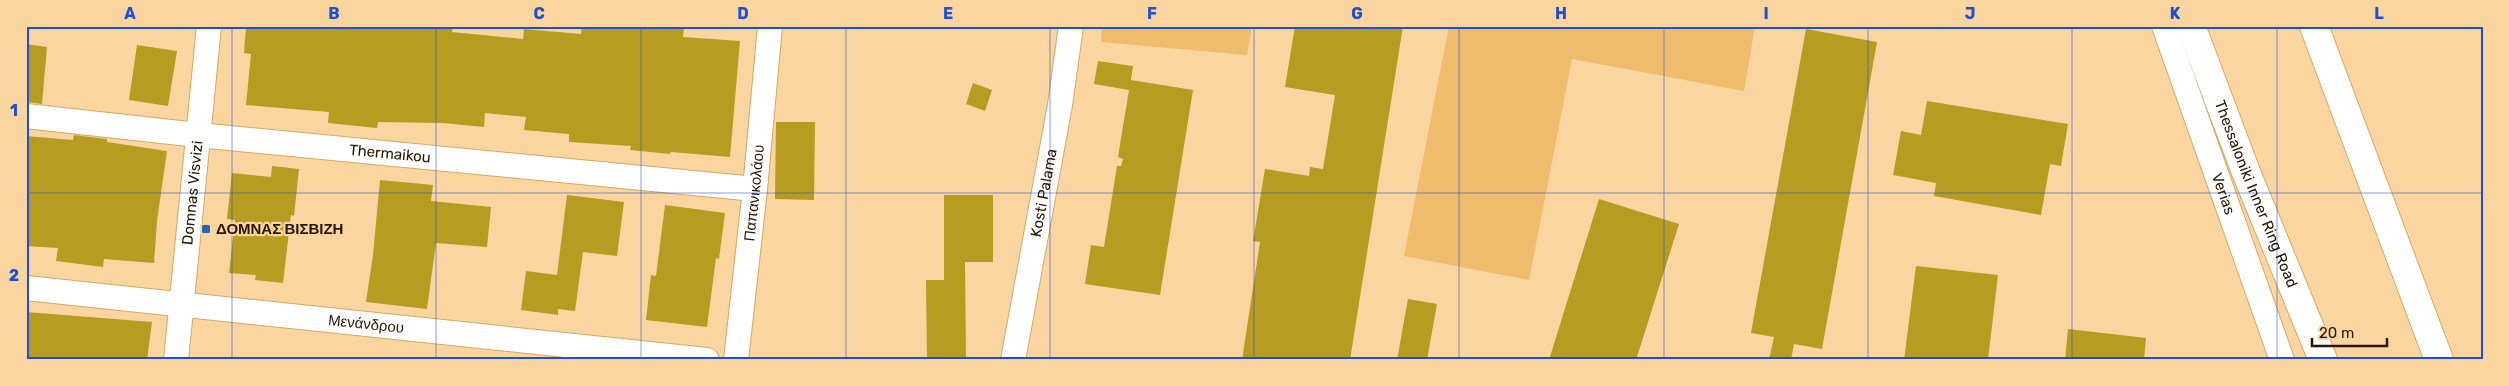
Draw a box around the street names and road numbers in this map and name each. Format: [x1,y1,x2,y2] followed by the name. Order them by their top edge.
[2211,98,2301,290] street label: Thessaloniki Inner Ring Road
[178,140,207,246] street label: Domnas Visvizi
[348,141,432,167] street label: Thermaikou
[740,144,768,242] street label: Παπανικολάου
[1027,147,1061,238] street label: Kosti Palama
[2208,171,2239,217] street label: Verias
[327,311,405,337] street label: Μενάνδρου

